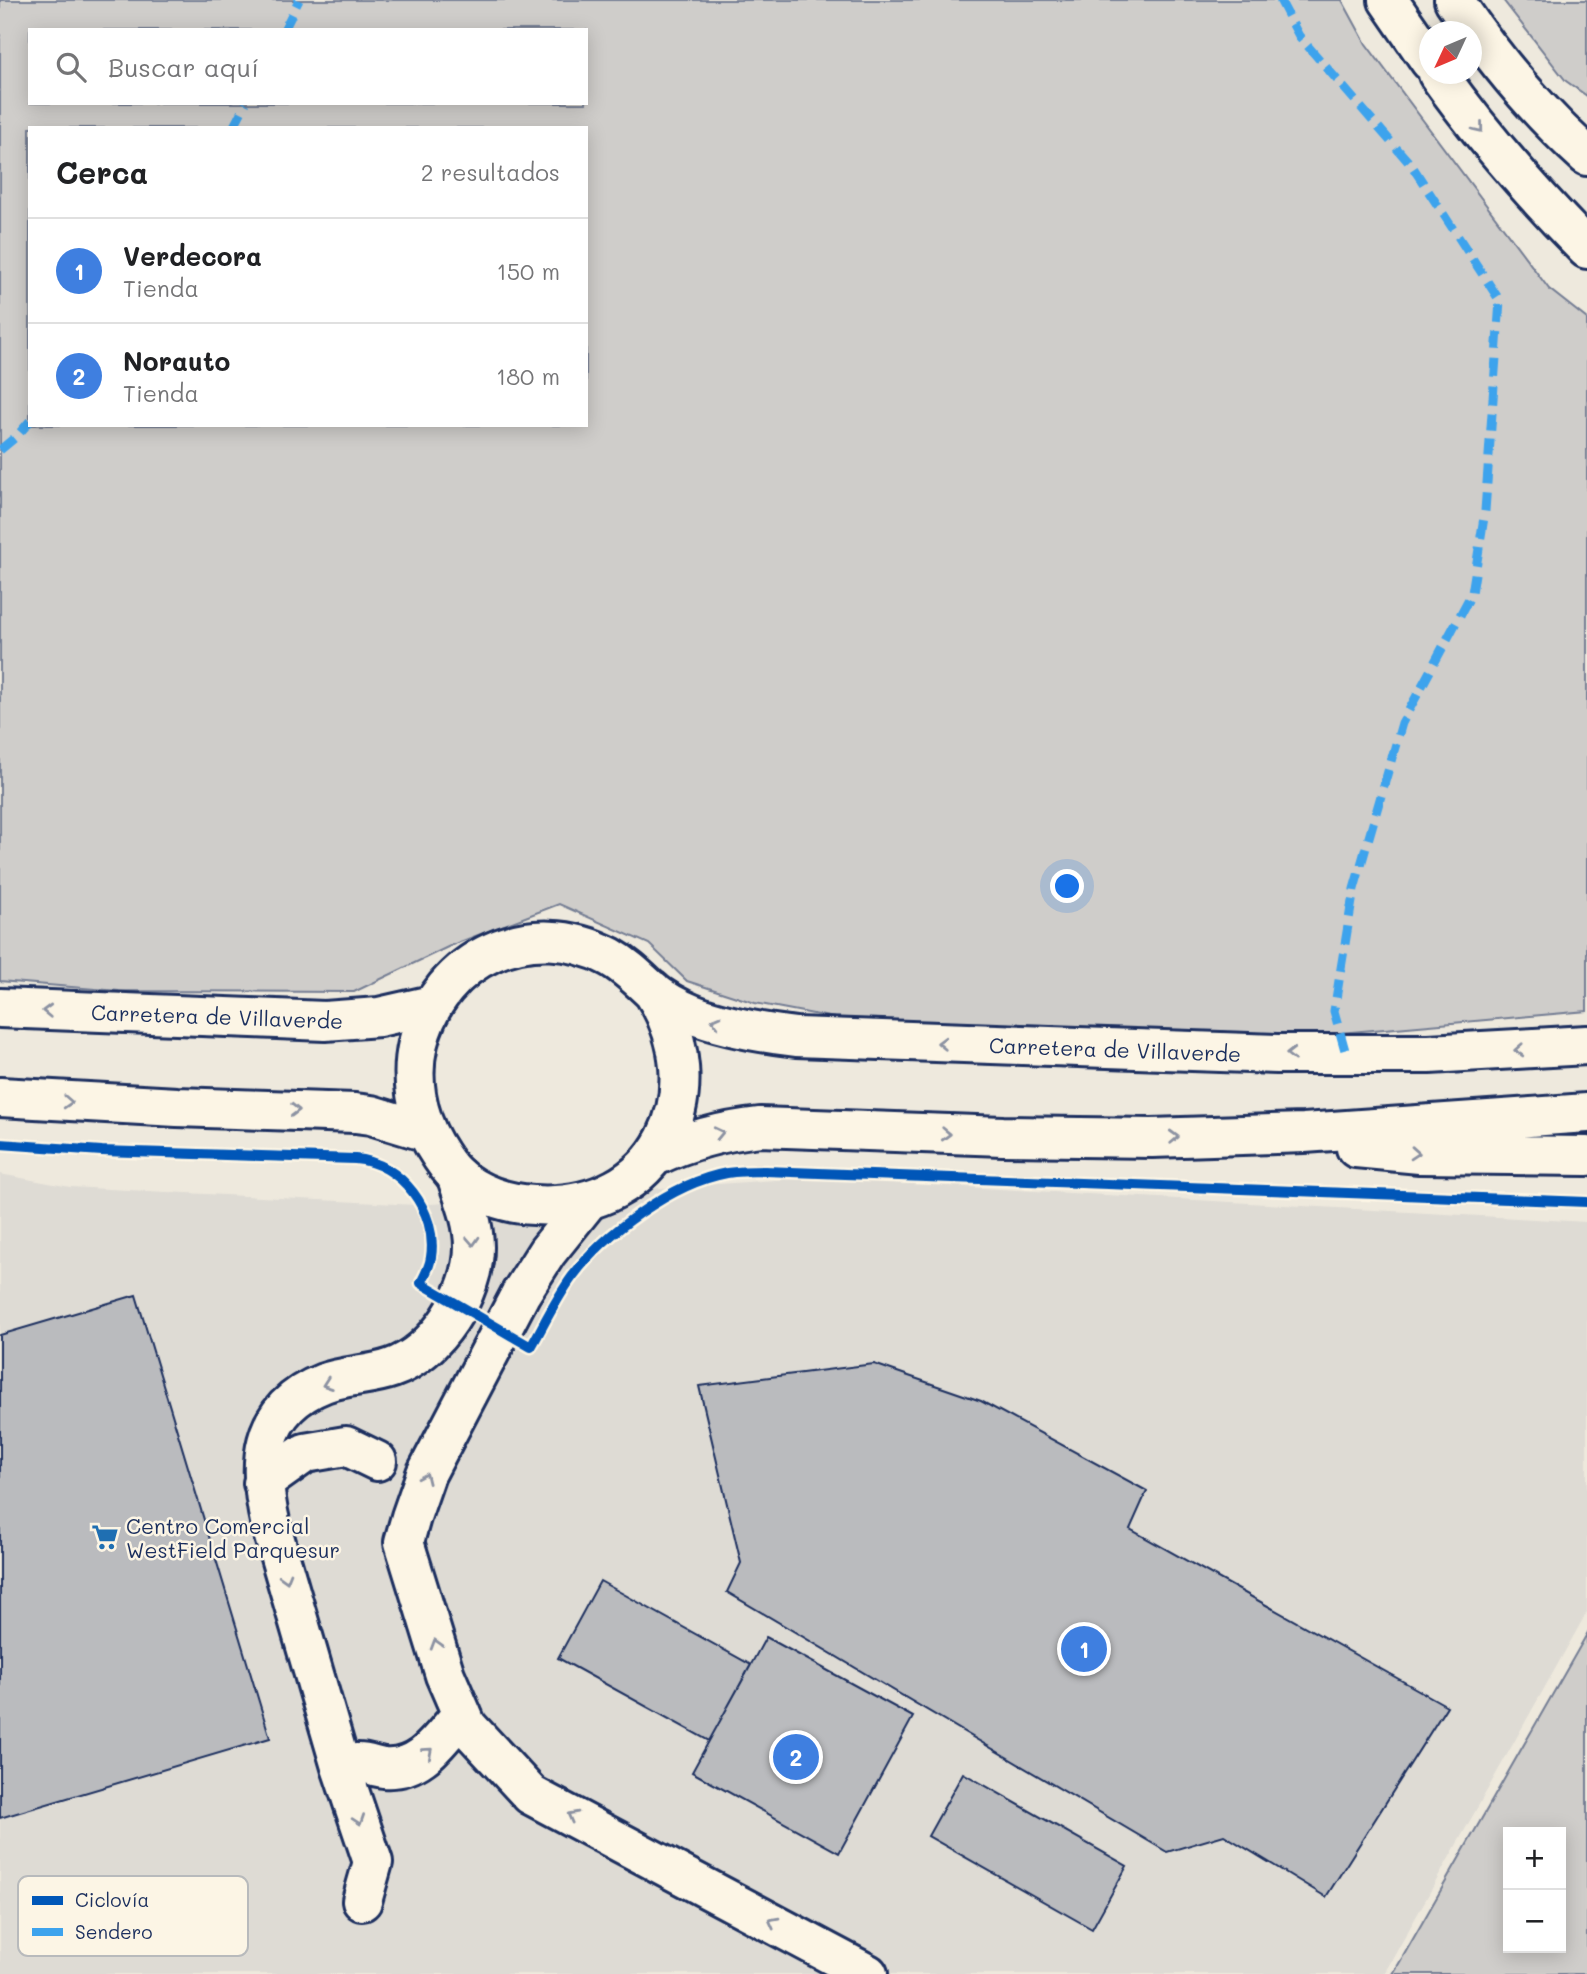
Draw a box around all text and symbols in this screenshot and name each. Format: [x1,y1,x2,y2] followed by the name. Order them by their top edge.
[1419,21,1482,84] north arrow
[28,28,588,105] search box
[52,48,90,86] icon: search
[108,50,259,84] text: Buscar aquí
[1471,120,1484,132] one-way arrow
[56,152,148,192] text: Cerca
[421,157,560,187] text: 2 resultados
[123,239,262,273] text: Verdecora
[74,256,84,286] text: 1
[496,256,560,286] text: 150 m
[123,273,199,303] text: Tienda
[123,344,230,378] text: Norauto
[73,361,85,391] text: 2
[496,361,560,391] text: 180 m
[123,378,199,408] text: Tienda
[1050,869,1084,903] your location
[90,998,344,1034] street label: Carretera de Villaverde
[41,1003,52,1018] one-way arrow
[710,1015,722,1029] one-way arrow
[988,1031,1242,1067] street label: Carretera de Villaverde
[936,1036,947,1051] one-way arrow
[1513,1042,1524,1057] one-way arrow
[1286,1046,1296,1062] one-way arrow
[63,1094,74,1109] one-way arrow
[291,1102,301,1118] one-way arrow
[713,1127,725,1142] one-way arrow
[941,1127,952,1142] one-way arrow
[1169,1130,1180,1145] one-way arrow
[1410,1145,1421,1160] one-way arrow
[466,1236,481,1247] one-way arrow
[322,1376,334,1390] one-way arrow
[417,1472,431,1485] one-way arrow
[126,1512,340,1563] place label: Centro Comercial WestField Parquesur
[90,1522,120,1552] supermarket icon: Centro Comercial WestField Parquesur
[278,1572,293,1584] one-way arrow
[1061,1623,1107,1675] pin: 1
[429,1638,444,1650] one-way arrow
[773,1731,819,1783] pin: 2
[420,1748,433,1760] one-way arrow
[566,1811,579,1824] one-way arrow
[351,1813,365,1825] one-way arrow
[1503,1827,1566,1953] map controls
[1503,1827,1566,1890] button: +
[18,1876,248,1956] legend
[75,1887,149,1912] text: Ciclovía
[1503,1890,1566,1953] button: −
[767,1917,780,1931] one-way arrow
[75,1919,153,1944] text: Sendero

